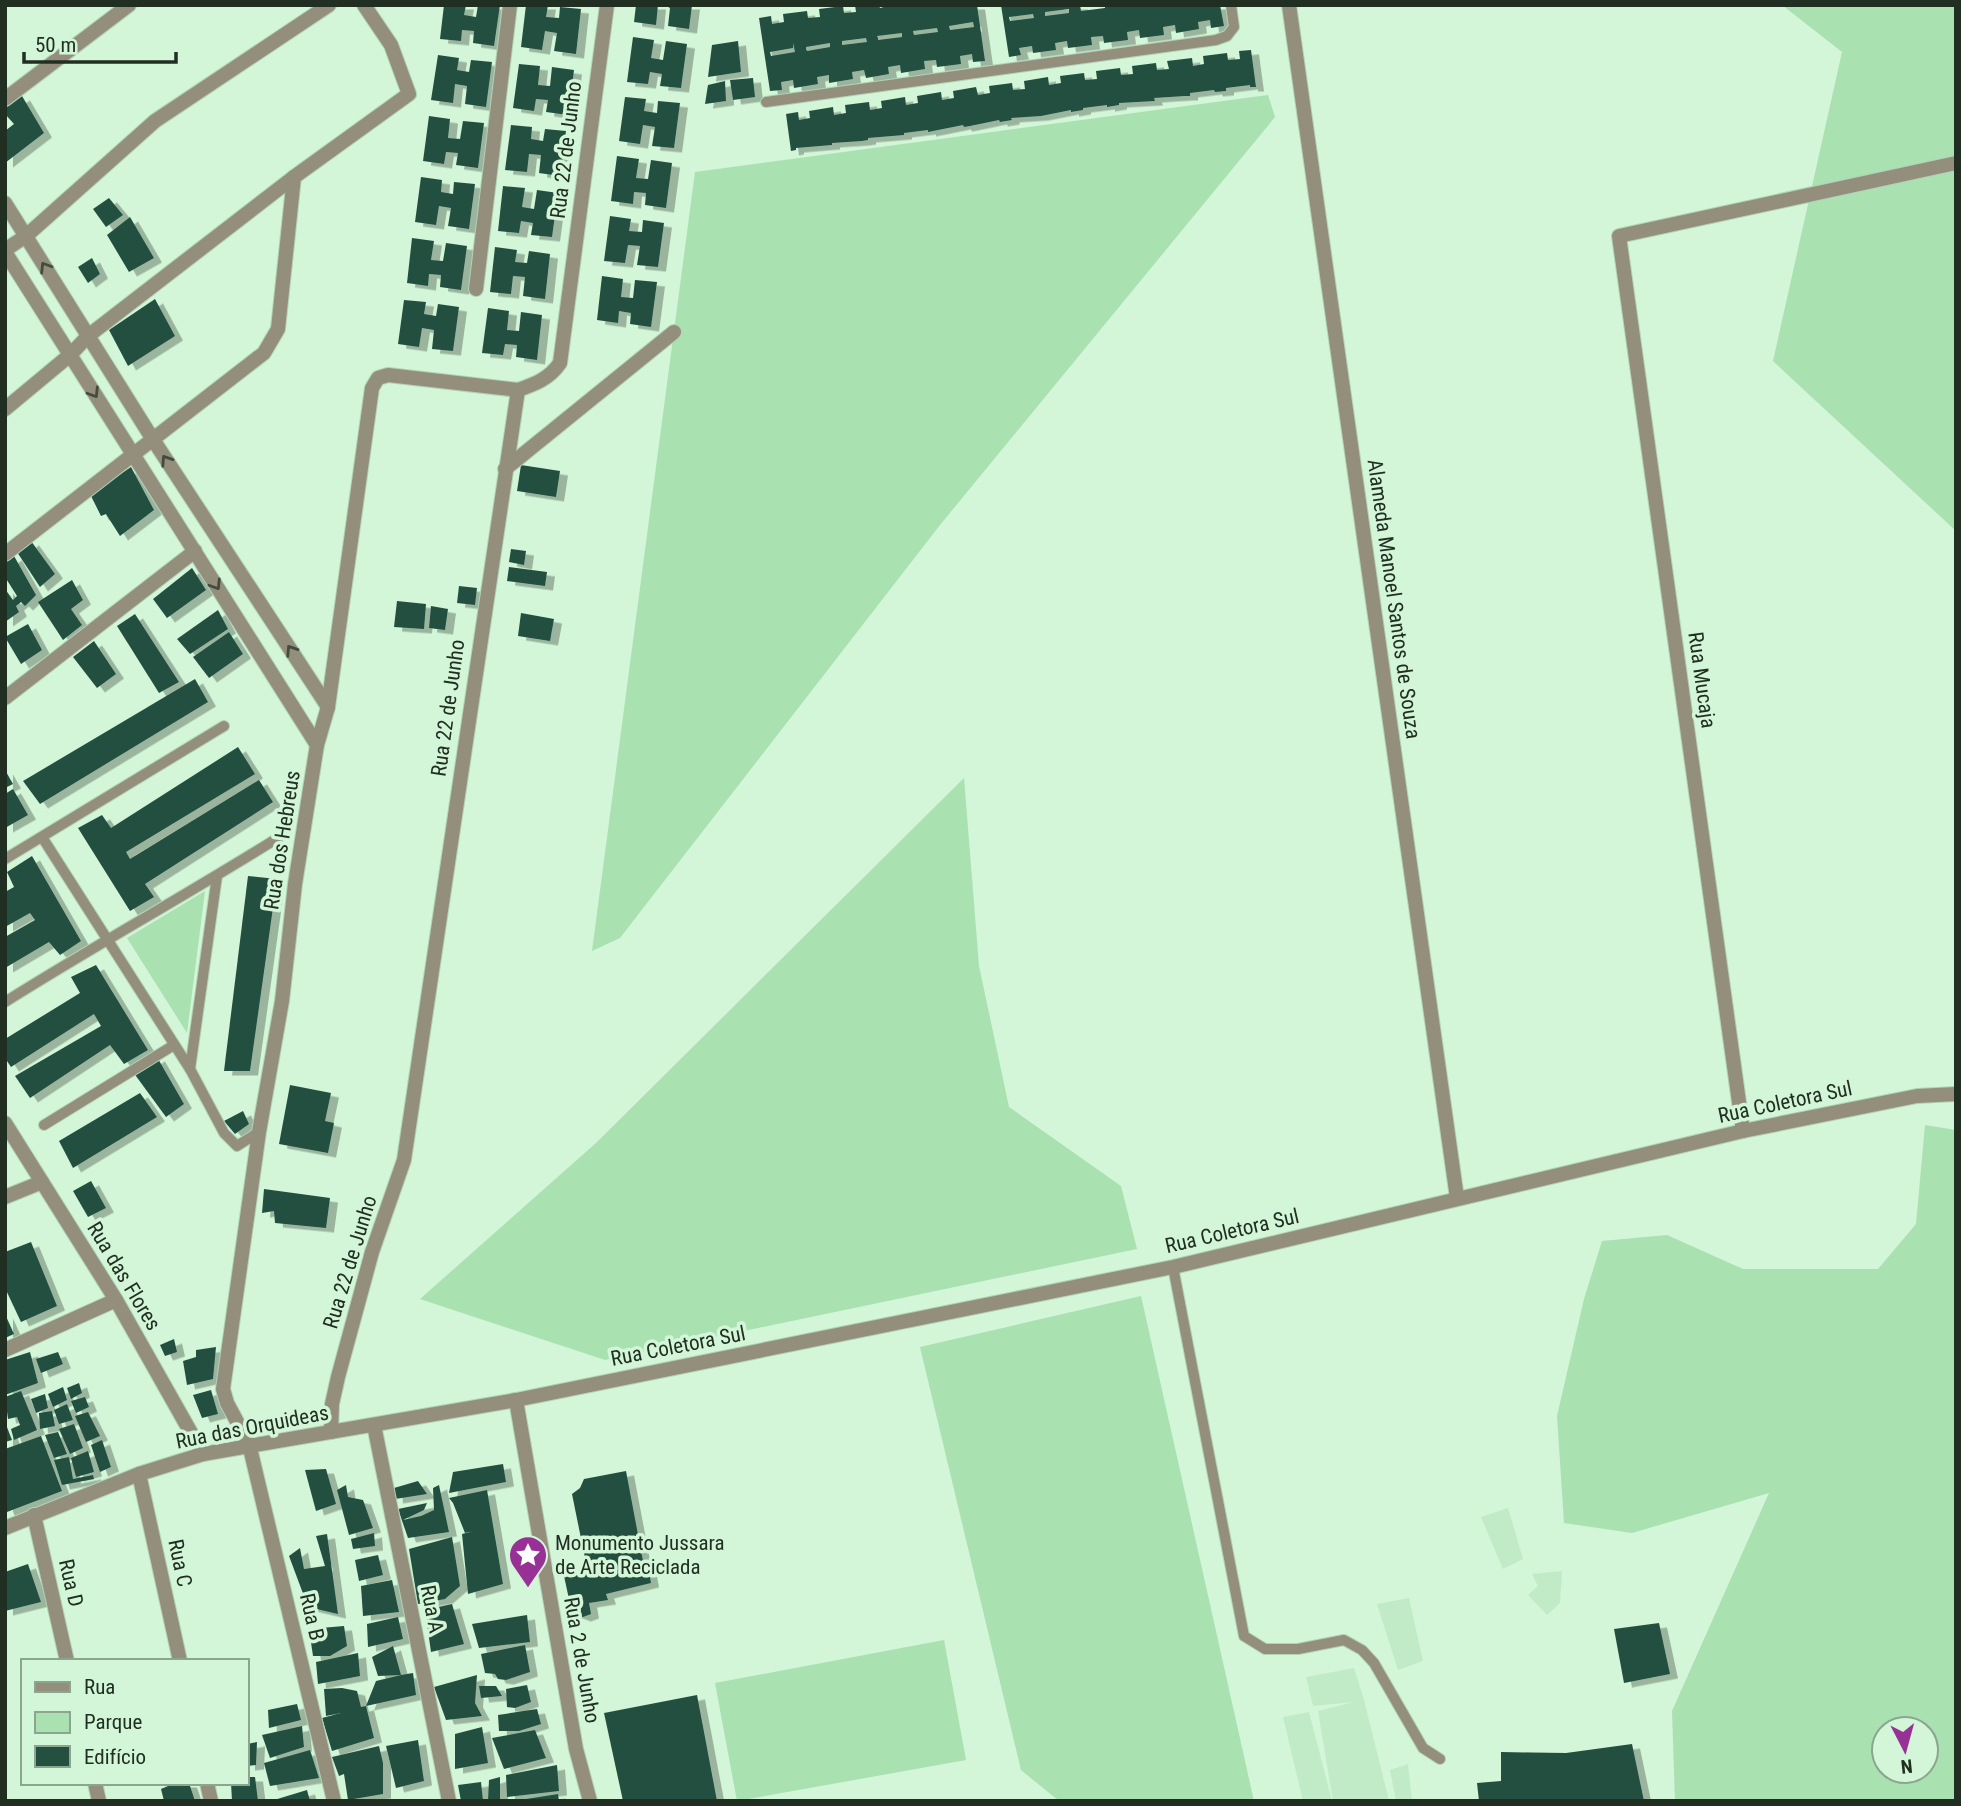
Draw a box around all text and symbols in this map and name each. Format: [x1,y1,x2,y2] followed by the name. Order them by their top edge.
[24,21,177,65] scale bar
[35,33,76,57] text: 50 m
[546,80,586,220] street label: Rua 22 de Junho
[41,261,54,274] one-way arrow
[85,385,98,398] one-way arrow
[161,454,174,467] one-way arrow
[1362,458,1426,740] street label: Alameda Manoel Santos de Souza
[208,577,221,590] one-way arrow
[1683,630,1721,730] street label: Rua Mucaja
[427,638,469,778] street label: Rua 22 de Junho
[286,645,299,658] one-way arrow
[259,769,305,911] street label: Rua dos Hebreus
[1716,1076,1854,1128] street label: Rua Coletora Sul
[318,1193,382,1331] street label: Rua 22 de Junho
[1163,1204,1301,1258] street label: Rua Coletora Sul
[82,1217,166,1335] street label: Rua das Flores
[609,1321,747,1371] street label: Rua Coletora Sul
[174,1400,330,1454] street label: Rua das Orquideas
[555,1531,725,1579] place label: Monumento Jussara de Arte Reciclada
[507,1534,549,1589] place icon: Monumento Jussara de Arte Reciclada
[163,1537,197,1589] street label: Rua C
[54,1557,88,1609] street label: Rua D
[416,1583,448,1635] street label: Rua A
[295,1591,329,1643] street label: Rua B
[559,1595,605,1725] street label: Rua 2 de Junho
[21,1659,248,1785] legend
[84,1675,115,1699] text: Rua
[84,1710,142,1734] text: Parque
[1870,1715,1940,1785] north arrow
[84,1745,146,1769] text: Edifício
[1900,1754,1914,1778] text: N

